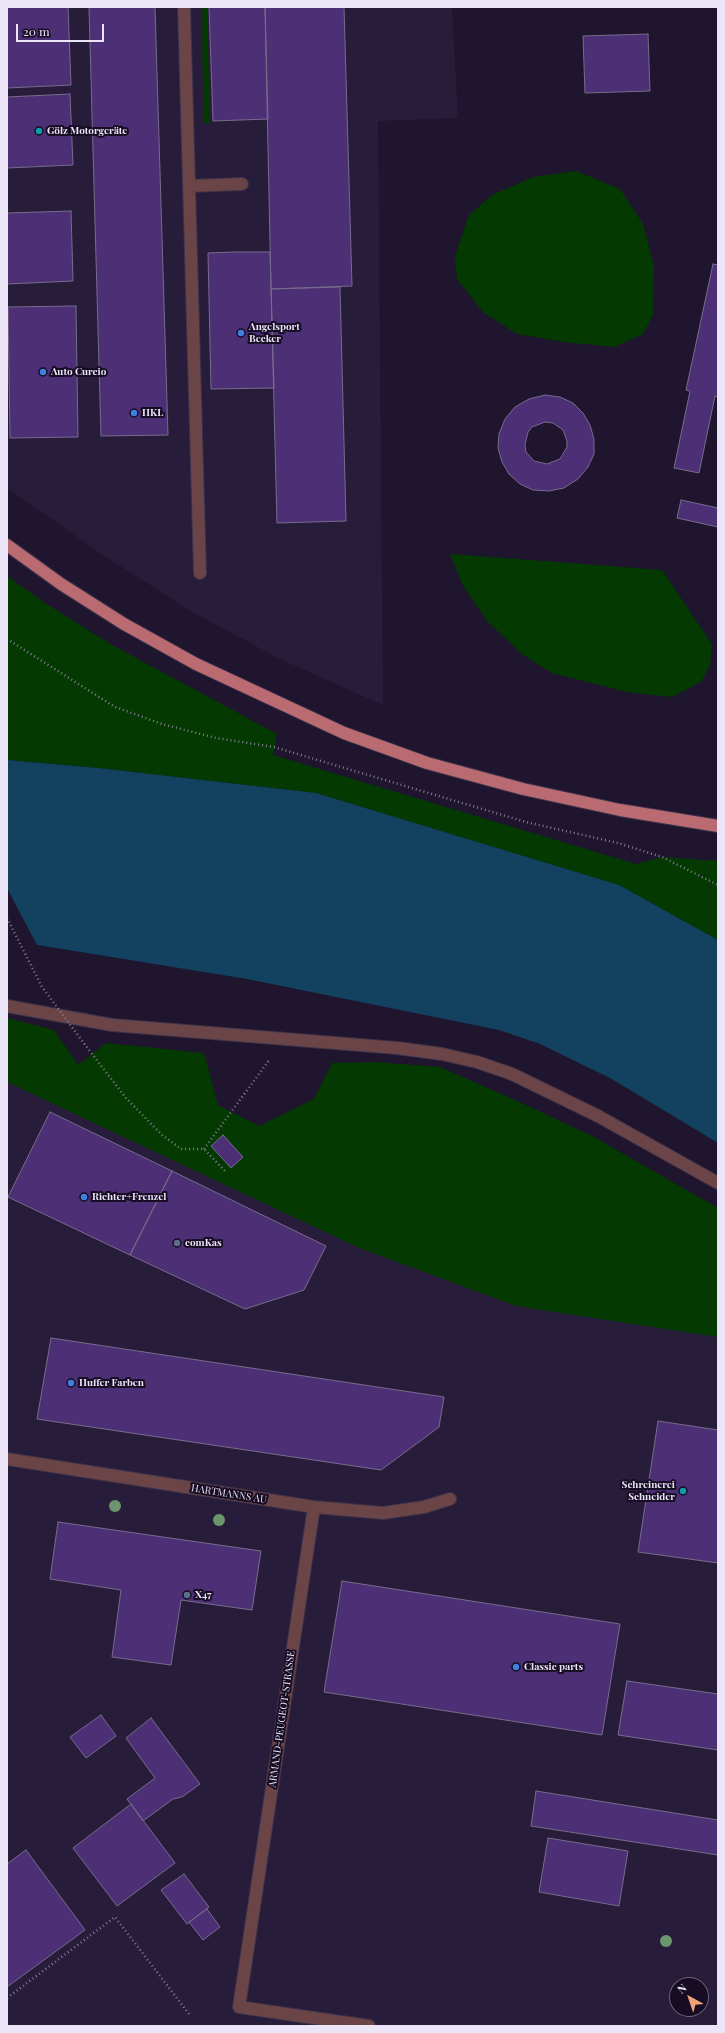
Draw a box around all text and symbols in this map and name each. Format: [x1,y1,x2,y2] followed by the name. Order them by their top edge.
[18,16,106,42] scale bar
[23,23,50,39] text: 20 m
[47,125,127,137] place label: Gölz Motorgeräte
[34,126,44,136] marker: Gölz Motorgeräte
[249,321,300,344] place label: Angelsport Becker
[236,328,246,338] marker: Angelsport Becker
[51,366,106,378] place label: Auto Curcio
[38,367,48,377] marker: Auto Curcio
[142,407,163,419] place label: HKL
[129,408,139,418] marker: HKL
[92,1191,166,1203] place label: Richter+Frenzel
[79,1192,89,1202] marker: Richter+Frenzel
[185,1237,222,1249] place label: comKas
[172,1238,182,1248] marker: comKas
[79,1377,144,1389] place label: Huffer Farben
[66,1378,76,1388] marker: Huffer Farben
[622,1479,675,1502] place label: Schreinerei Schneider
[190,1482,268,1506] street label: HARTMANNS AU
[678,1486,688,1496] marker: Schreinerei Schneider
[195,1589,212,1601] place label: X47
[182,1590,192,1600] marker: X47
[266,1650,298,1788] street label: ARMAND-PEUGEOT-STRASSE
[524,1661,583,1673] place label: Classic parts
[511,1662,521,1672] marker: Classic parts
[669,1977,709,2017] north arrow
[674,1980,689,1996] text: N

